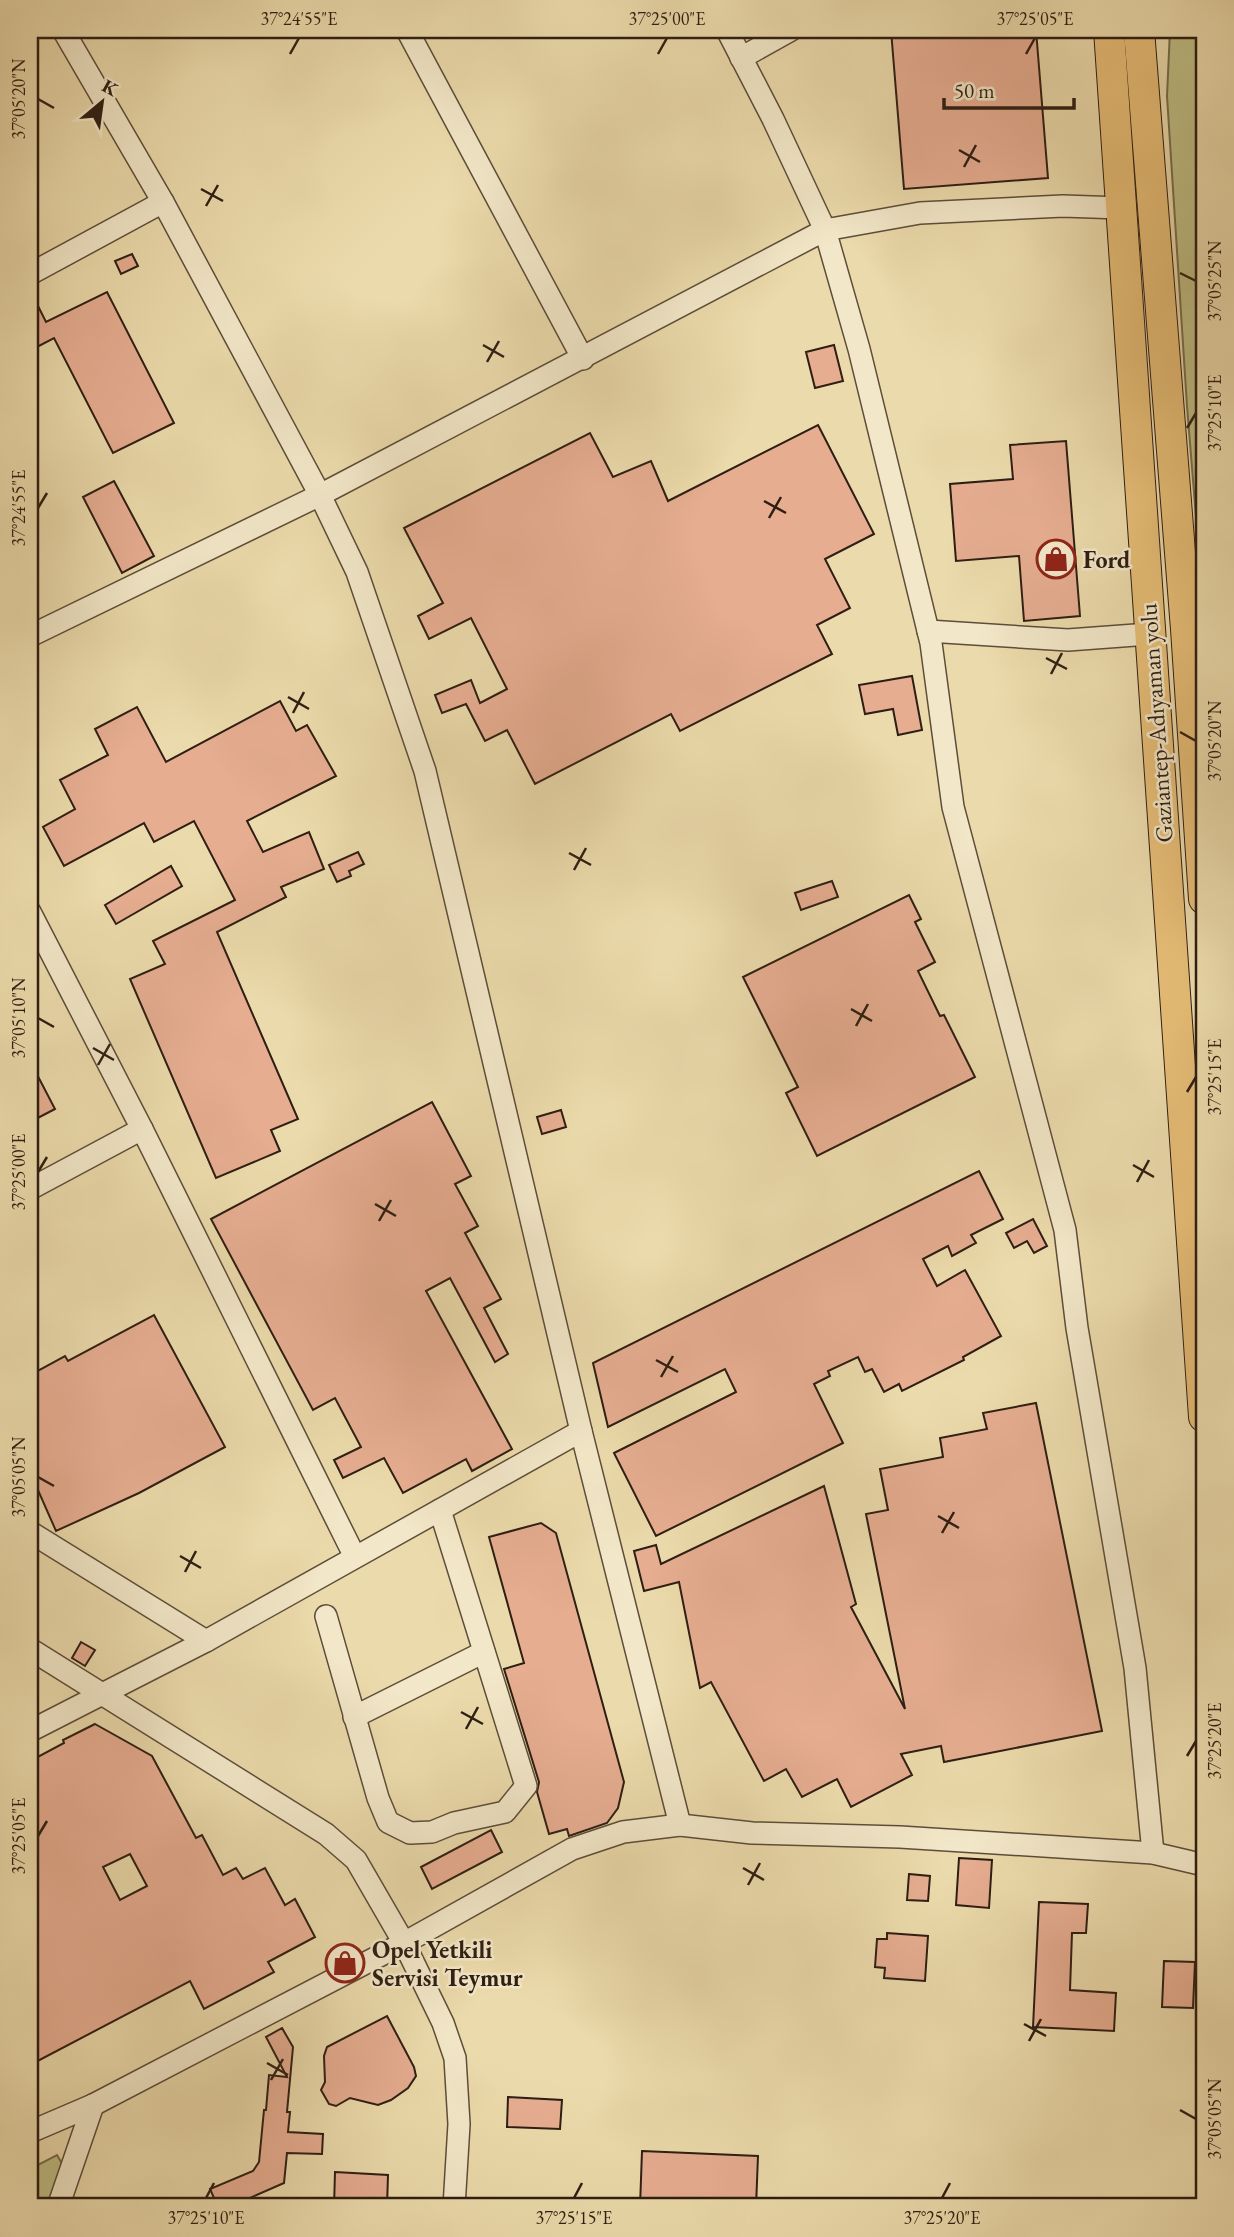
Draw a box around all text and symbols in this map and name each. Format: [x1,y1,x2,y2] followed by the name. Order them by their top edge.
[261,7,337,30] text: 37°24'55"E
[629,7,705,30] text: 37°25'00"E
[997,7,1073,30] text: 37°25'05"E
[7,58,30,139] text: 37°05'20"N
[66,66,136,136] north arrow
[944,66,1073,110] scale bar
[98,73,123,102] text: K
[954,77,995,104] text: 50 m
[1203,240,1226,321] text: 37°05'25"N
[1203,375,1226,451] text: 37°25'10"E
[7,470,30,546] text: 37°24'55"E
[1035,538,1077,580] shop icon: Ford
[1083,544,1131,575] place label: Ford
[1132,602,1180,844] street label: Gaziantep-Adıyaman yolu
[1203,700,1226,781] text: 37°05'20"N
[7,977,30,1058] text: 37°05'10"N
[1203,1039,1226,1115] text: 37°25'15"E
[7,1134,30,1210] text: 37°25'00"E
[7,1436,30,1517] text: 37°05'05"N
[1203,1703,1226,1779] text: 37°25'20"E
[7,1798,30,1874] text: 37°25'05"E
[372,1934,523,1994] place label: Opel Yetkili Servisi Teymur
[324,1942,366,1984] shop icon: Opel Yetkili Servisi Teymur
[1203,2078,1226,2159] text: 37°05'05"N
[168,2206,244,2229] text: 37°25'10"E
[536,2206,612,2229] text: 37°25'15"E
[904,2206,980,2229] text: 37°25'20"E

